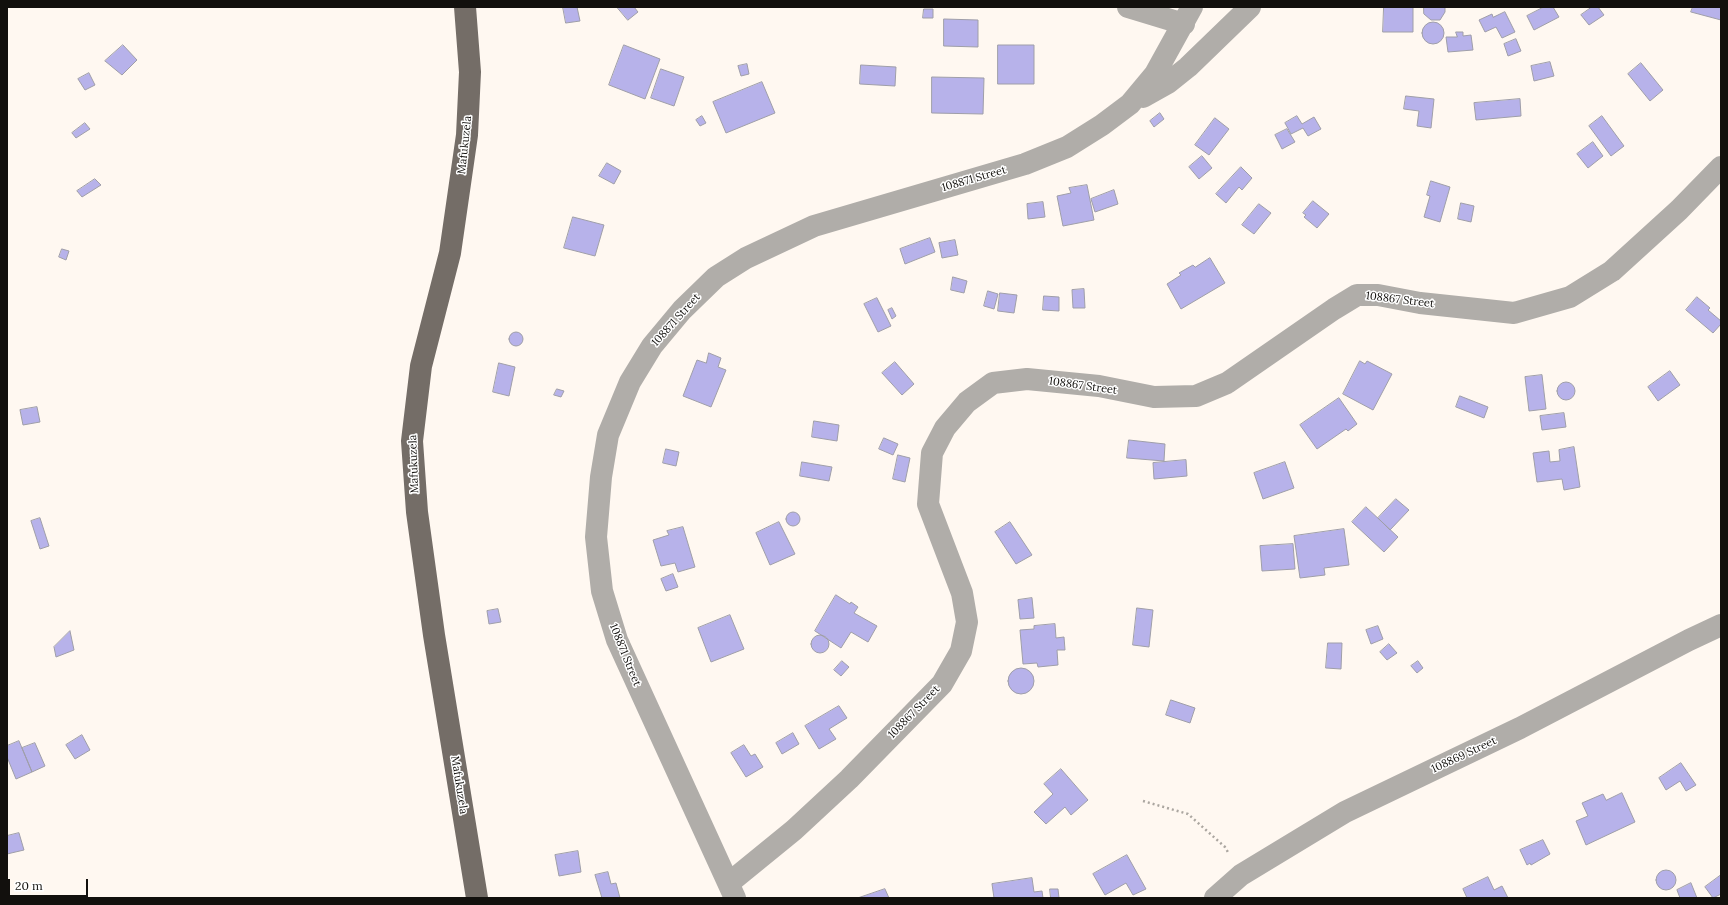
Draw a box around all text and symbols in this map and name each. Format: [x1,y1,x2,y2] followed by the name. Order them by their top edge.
[455,115,475,175] street label: Mafukuzela
[940,164,1008,194] street label: 108871 Street
[1365,289,1435,311] street label: 108867 Street
[649,291,703,349] street label: 108871 Street
[1048,375,1118,397] street label: 108867 Street
[406,434,422,494] street label: Mafukuzela
[606,622,644,688] street label: 108871 Street
[885,683,943,741] street label: 108867 Street
[1429,734,1499,776] street label: 108869 Street
[448,755,470,815] street label: Mafukuzela
[10,871,90,897] scale bar
[15,878,43,893] text: 20 m

